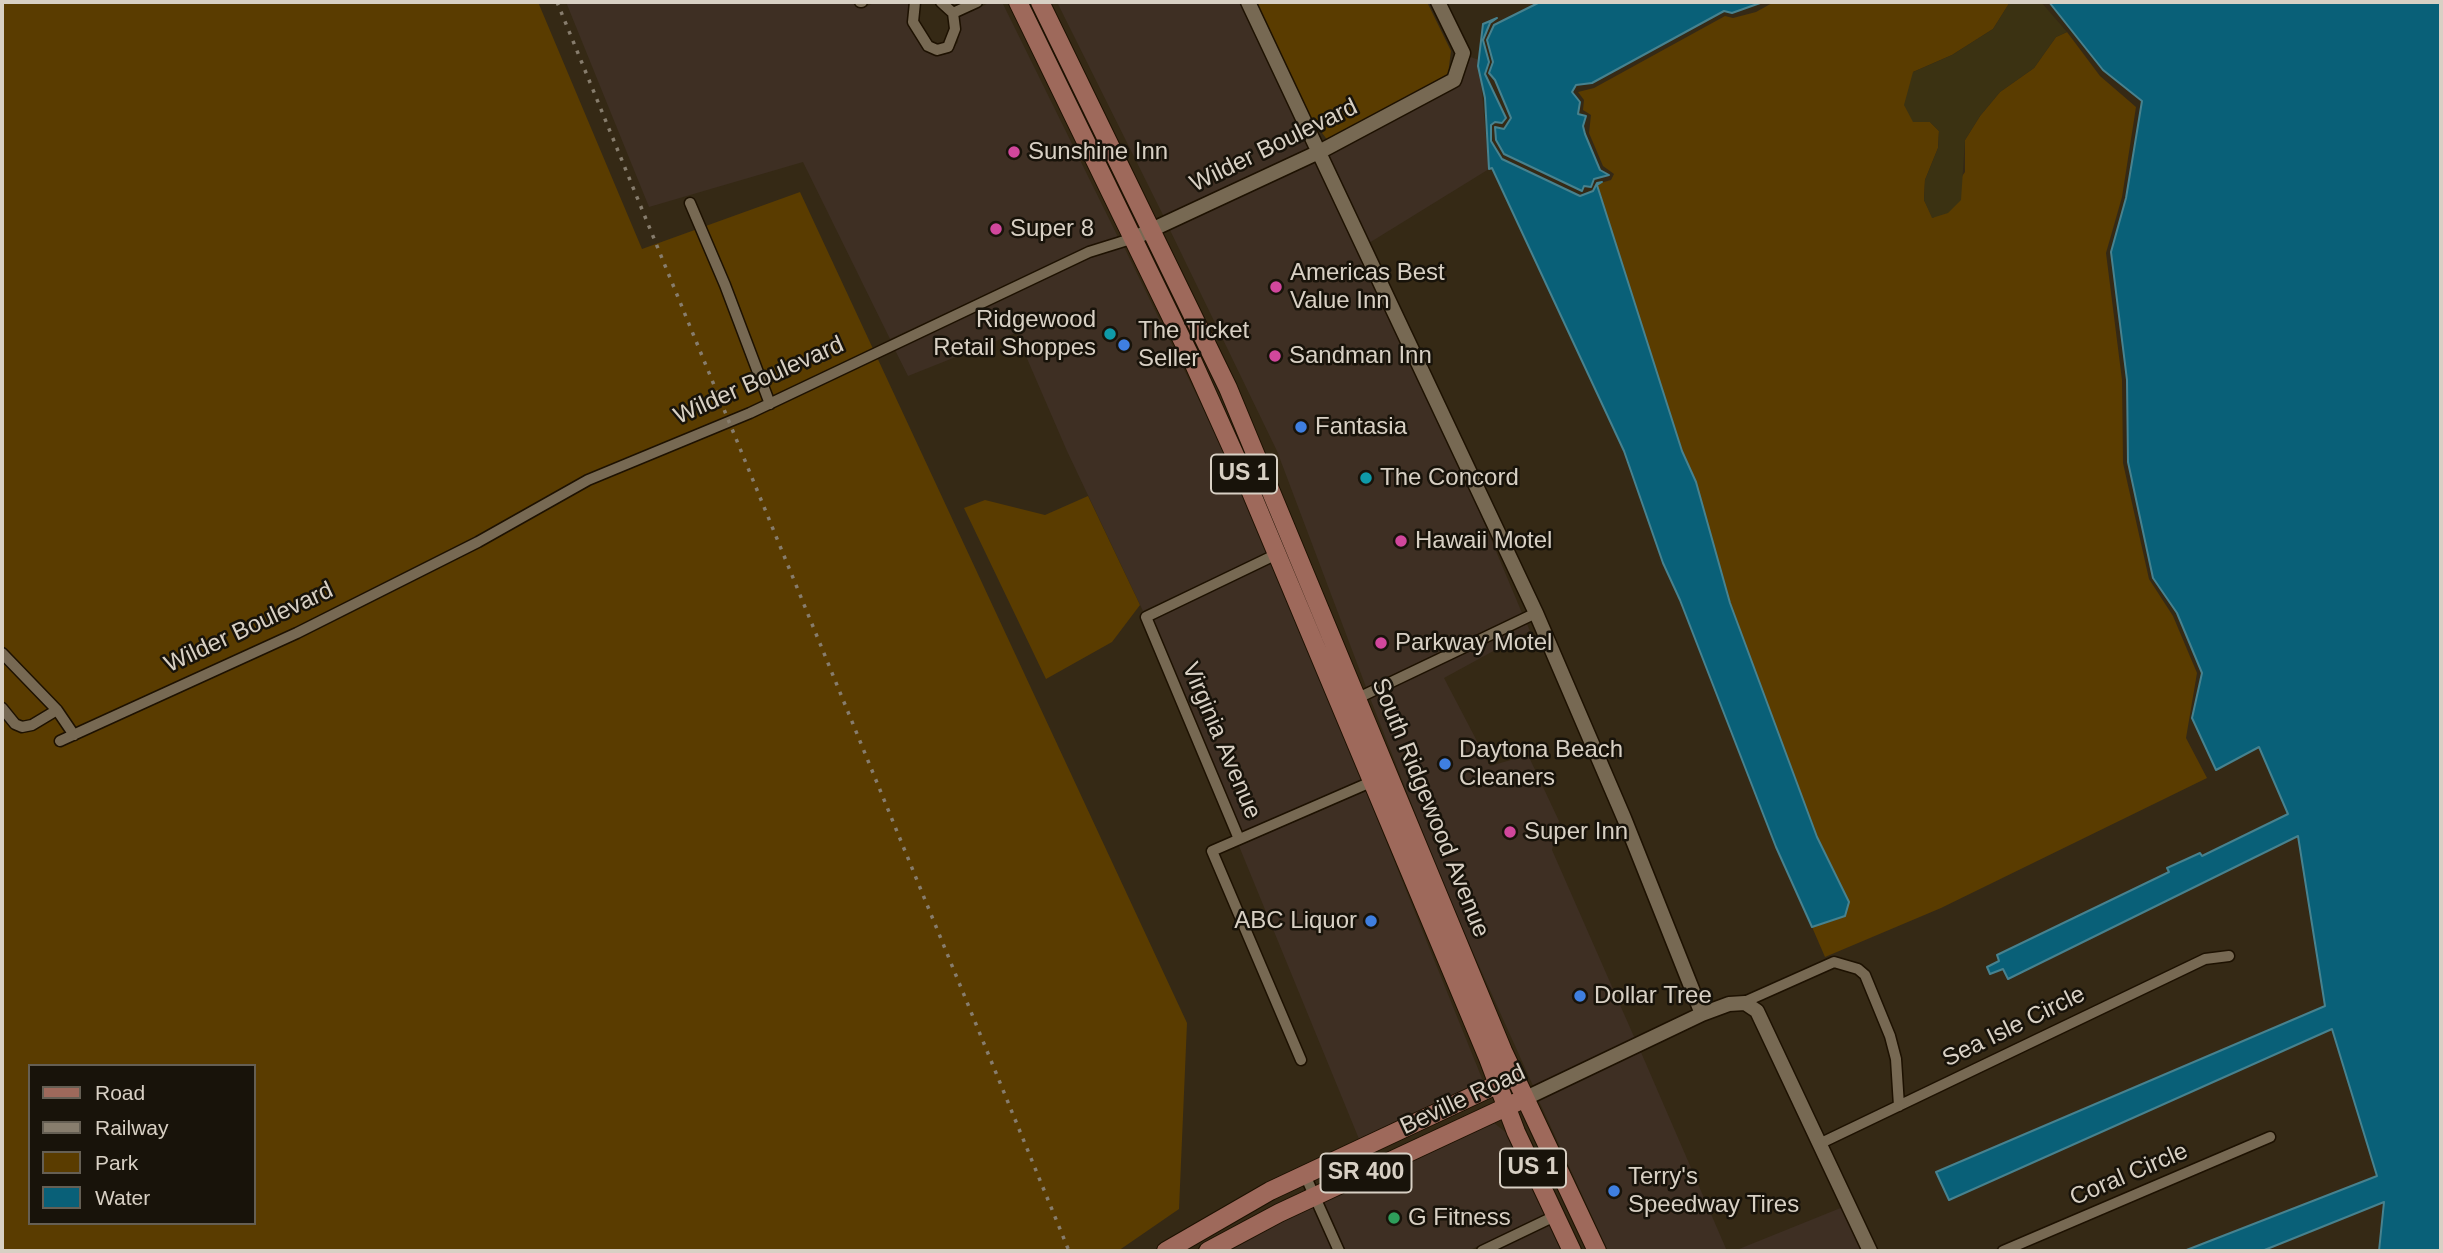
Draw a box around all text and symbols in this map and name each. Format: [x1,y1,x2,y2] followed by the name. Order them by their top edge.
[1186,93,1362,199] street label: Wilder Boulevard
[1028,138,1168,166] place label: Sunshine Inn
[1006,144,1022,160] marker: Sunshine Inn
[1010,215,1094,243] place label: Super 8
[988,221,1004,237] marker: Super 8
[1290,259,1445,315] place label: Americas Best Value Inn
[1268,279,1284,295] marker: Americas Best Value Inn
[933,306,1096,362] place label: Ridgewood Retail Shoppes
[1138,317,1249,373] place label: The Ticket Seller
[1102,326,1118,342] marker: Ridgewood Retail Shoppes
[670,331,848,431] street label: Wilder Boulevard
[1116,337,1132,353] marker: The Ticket Seller
[1289,342,1432,370] place label: Sandman Inn
[1267,348,1283,364] marker: Sandman Inn
[1315,413,1407,441] place label: Fantasia
[1293,419,1309,435] marker: Fantasia
[1211,454,1277,494] road number: US 1
[1380,464,1519,492] place label: The Concord
[1358,470,1374,486] marker: The Concord
[1415,527,1552,555] place label: Hawaii Motel
[1393,533,1409,549] marker: Hawaii Motel
[160,576,338,680] street label: Wilder Boulevard
[1395,629,1552,657] place label: Parkway Motel
[1373,635,1389,651] marker: Parkway Motel
[1175,658,1267,824] street label: Virginia Avenue
[1365,674,1495,942] street label: South Ridgewood Avenue
[1459,736,1623,792] place label: Daytona Beach Cleaners
[1437,756,1453,772] marker: Daytona Beach Cleaners
[1524,818,1628,846] place label: Super Inn
[1502,824,1518,840] marker: Super Inn
[1234,907,1357,935] place label: ABC Liquor
[1363,913,1379,929] marker: ABC Liquor
[1938,980,2090,1074] street label: Sea Isle Circle
[1594,982,1712,1010] place label: Dollar Tree
[1572,988,1588,1004] marker: Dollar Tree
[1396,1058,1530,1142] street label: Beville Road
[28,1064,256,1225] legend
[95,1081,145,1104] text: Road
[95,1116,169,1139] text: Railway
[2066,1137,2192,1213] street label: Coral Circle
[1500,1148,1566,1188] road number: US 1
[95,1151,138,1174] text: Park
[1320,1154,1412,1192] road number: SR 400
[1628,1163,1799,1219] place label: Terry's Speedway Tires
[1606,1183,1622,1199] marker: Terry's Speedway Tires
[95,1186,150,1209] text: Water
[1408,1204,1511,1232] place label: G Fitness
[1386,1210,1402,1226] marker: G Fitness

